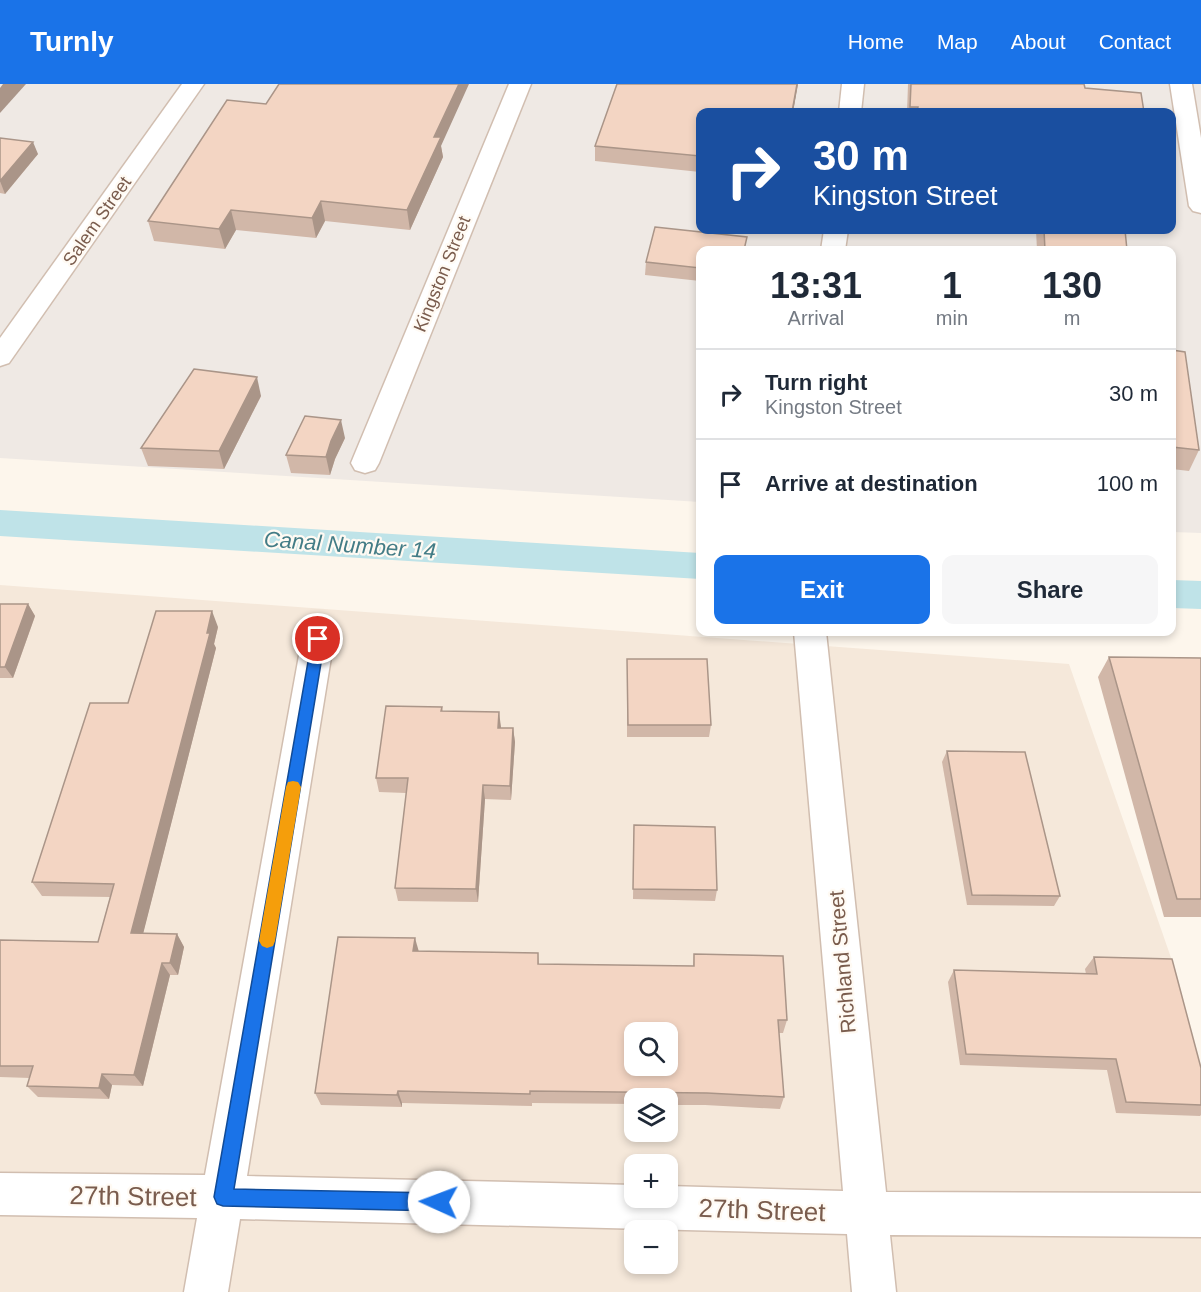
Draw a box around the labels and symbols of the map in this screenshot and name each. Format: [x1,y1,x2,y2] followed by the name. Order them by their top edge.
[59,173,135,269] street label: Salem Street
[410,213,474,335] street label: Kingston Street
[263,527,437,563] water label: Canal Number 14
[292,613,343,664] pin
[824,889,860,1035] street label: Richland Street
[407,1170,471,1234] position arrow
[69,1180,198,1212] street label: 27th Street
[698,1193,827,1227] street label: 27th Street

